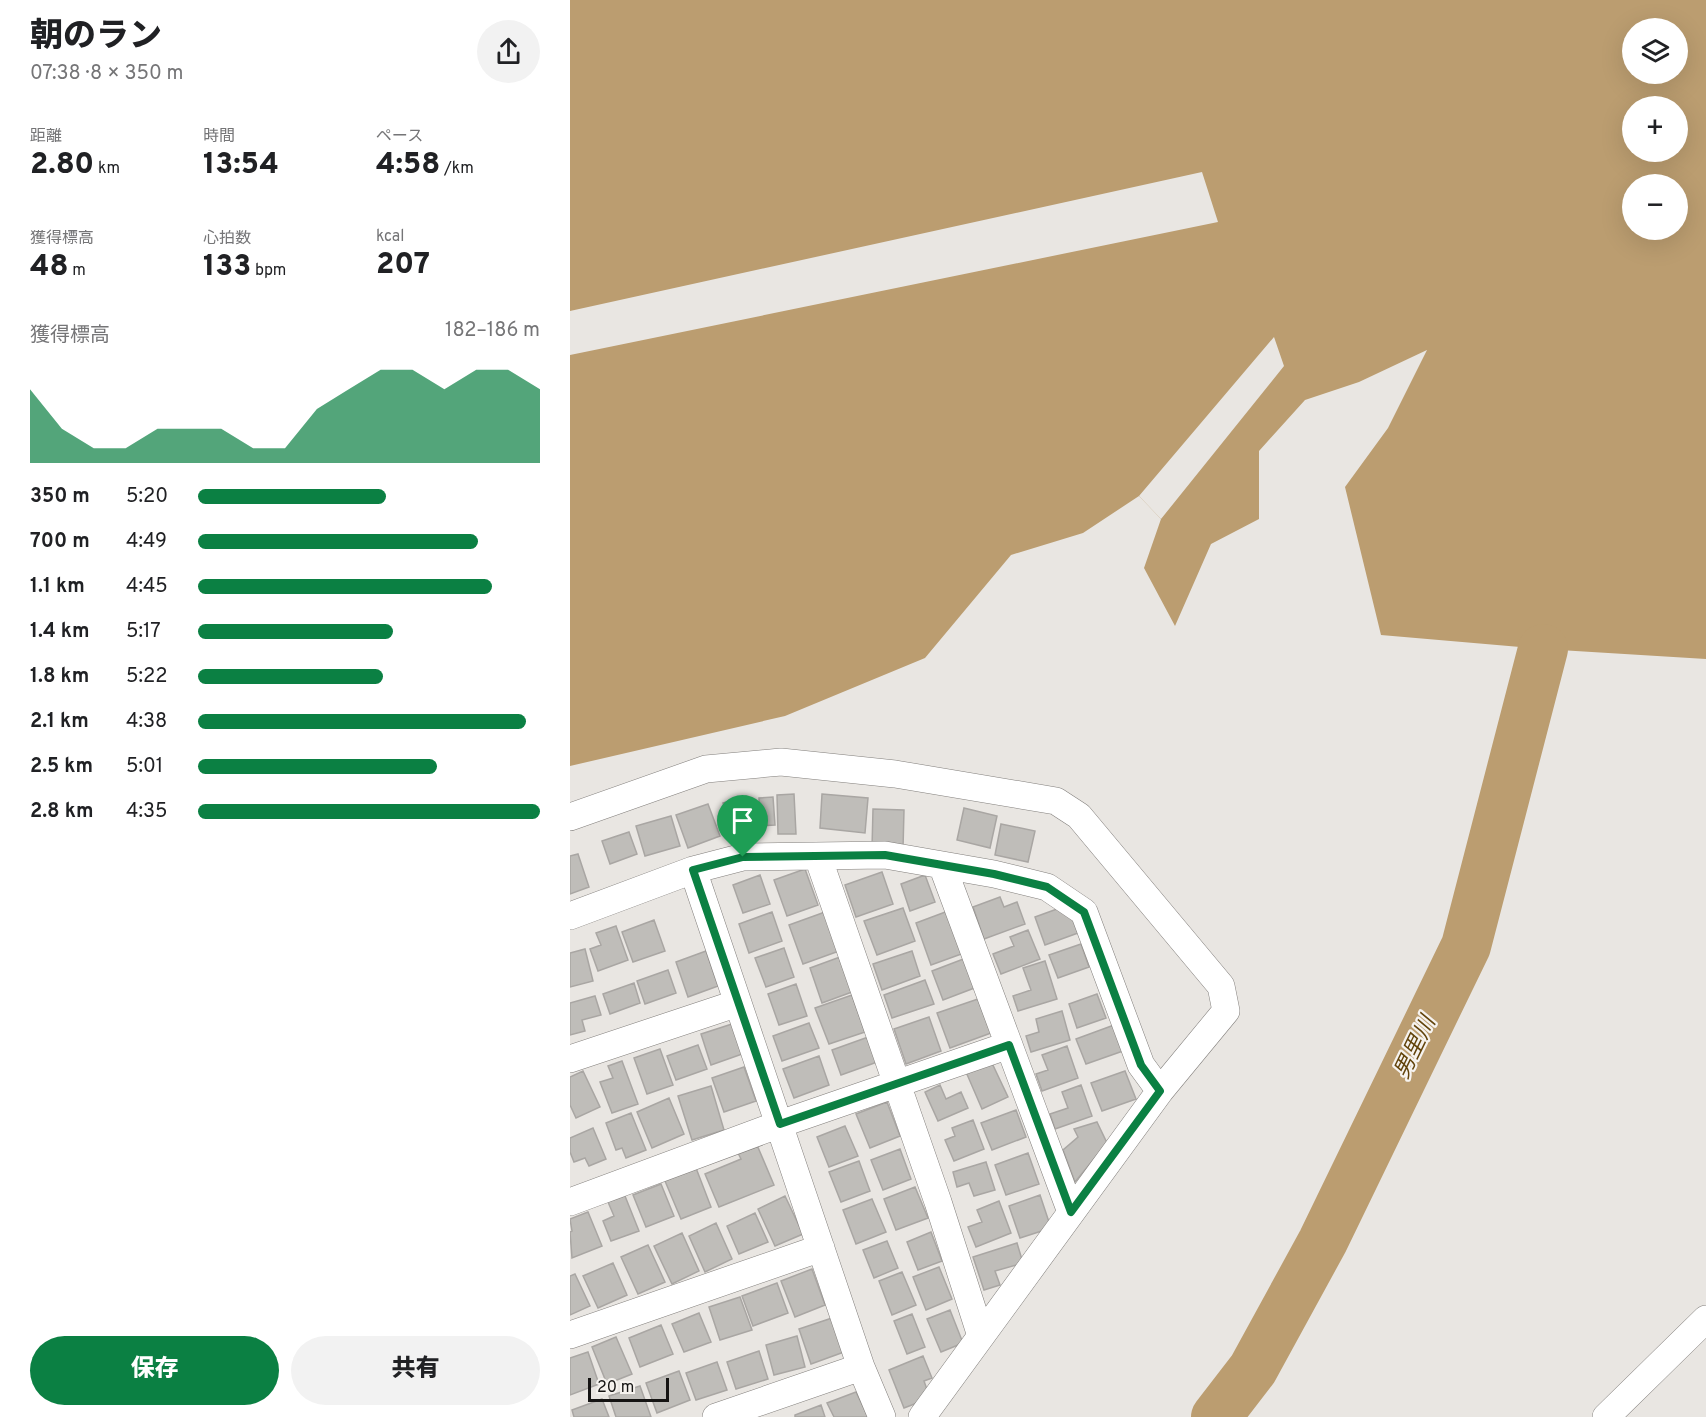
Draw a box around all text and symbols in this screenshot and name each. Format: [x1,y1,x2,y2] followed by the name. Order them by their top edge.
[30,17,162,59] text: 朝のラン
[1622,18,1688,240] map controls
[1622,18,1688,84] button: layers
[477,20,540,83] button: share
[30,61,183,87] text: 07:38 · 8 × 350 m
[1622,96,1688,162] button: +
[30,127,62,147] text: 距離
[203,127,235,147] text: 時間
[376,127,423,147] text: ペース
[30,147,94,184] text: 2.80
[203,147,279,184] text: 13:54
[376,147,440,184] text: 4:58
[94,159,120,179] text: km
[440,159,474,179] text: /km
[1622,174,1688,240] button: −
[376,227,404,247] text: kcal
[30,229,94,249] text: 獲得標高
[203,229,251,249] text: 心拍数
[376,247,430,284] text: 207
[30,249,69,286] text: 48
[203,249,251,286] text: 133
[69,261,86,281] text: m
[251,261,286,281] text: bpm
[445,318,540,344] text: 182–186 m
[30,323,110,349] text: 獲得標高
[30,484,90,510] text: 350 m
[126,484,168,510] text: 5:20
[30,529,90,555] text: 700 m
[126,529,167,555] text: 4:49
[30,574,85,600] text: 1.1 km
[126,574,168,600] text: 4:45
[30,619,90,645] text: 1.4 km
[126,619,161,645] text: 5:17
[30,664,89,690] text: 1.8 km
[126,664,167,690] text: 5:22
[30,709,89,735] text: 2.1 km
[126,709,167,735] text: 4:38
[30,754,93,780] text: 2.5 km
[126,754,163,780] text: 5:01
[717,795,768,857] pin
[30,799,93,825] text: 2.8 km
[126,799,167,825] text: 4:35
[726,804,759,837] icon: arrive
[1389,1011,1443,1084] water label: 男里川
[30,1336,279,1405] button: 保存
[291,1336,540,1405] button: 共有
[588,1375,669,1402] scale bar
[597,1378,634,1398] text: 20 m

